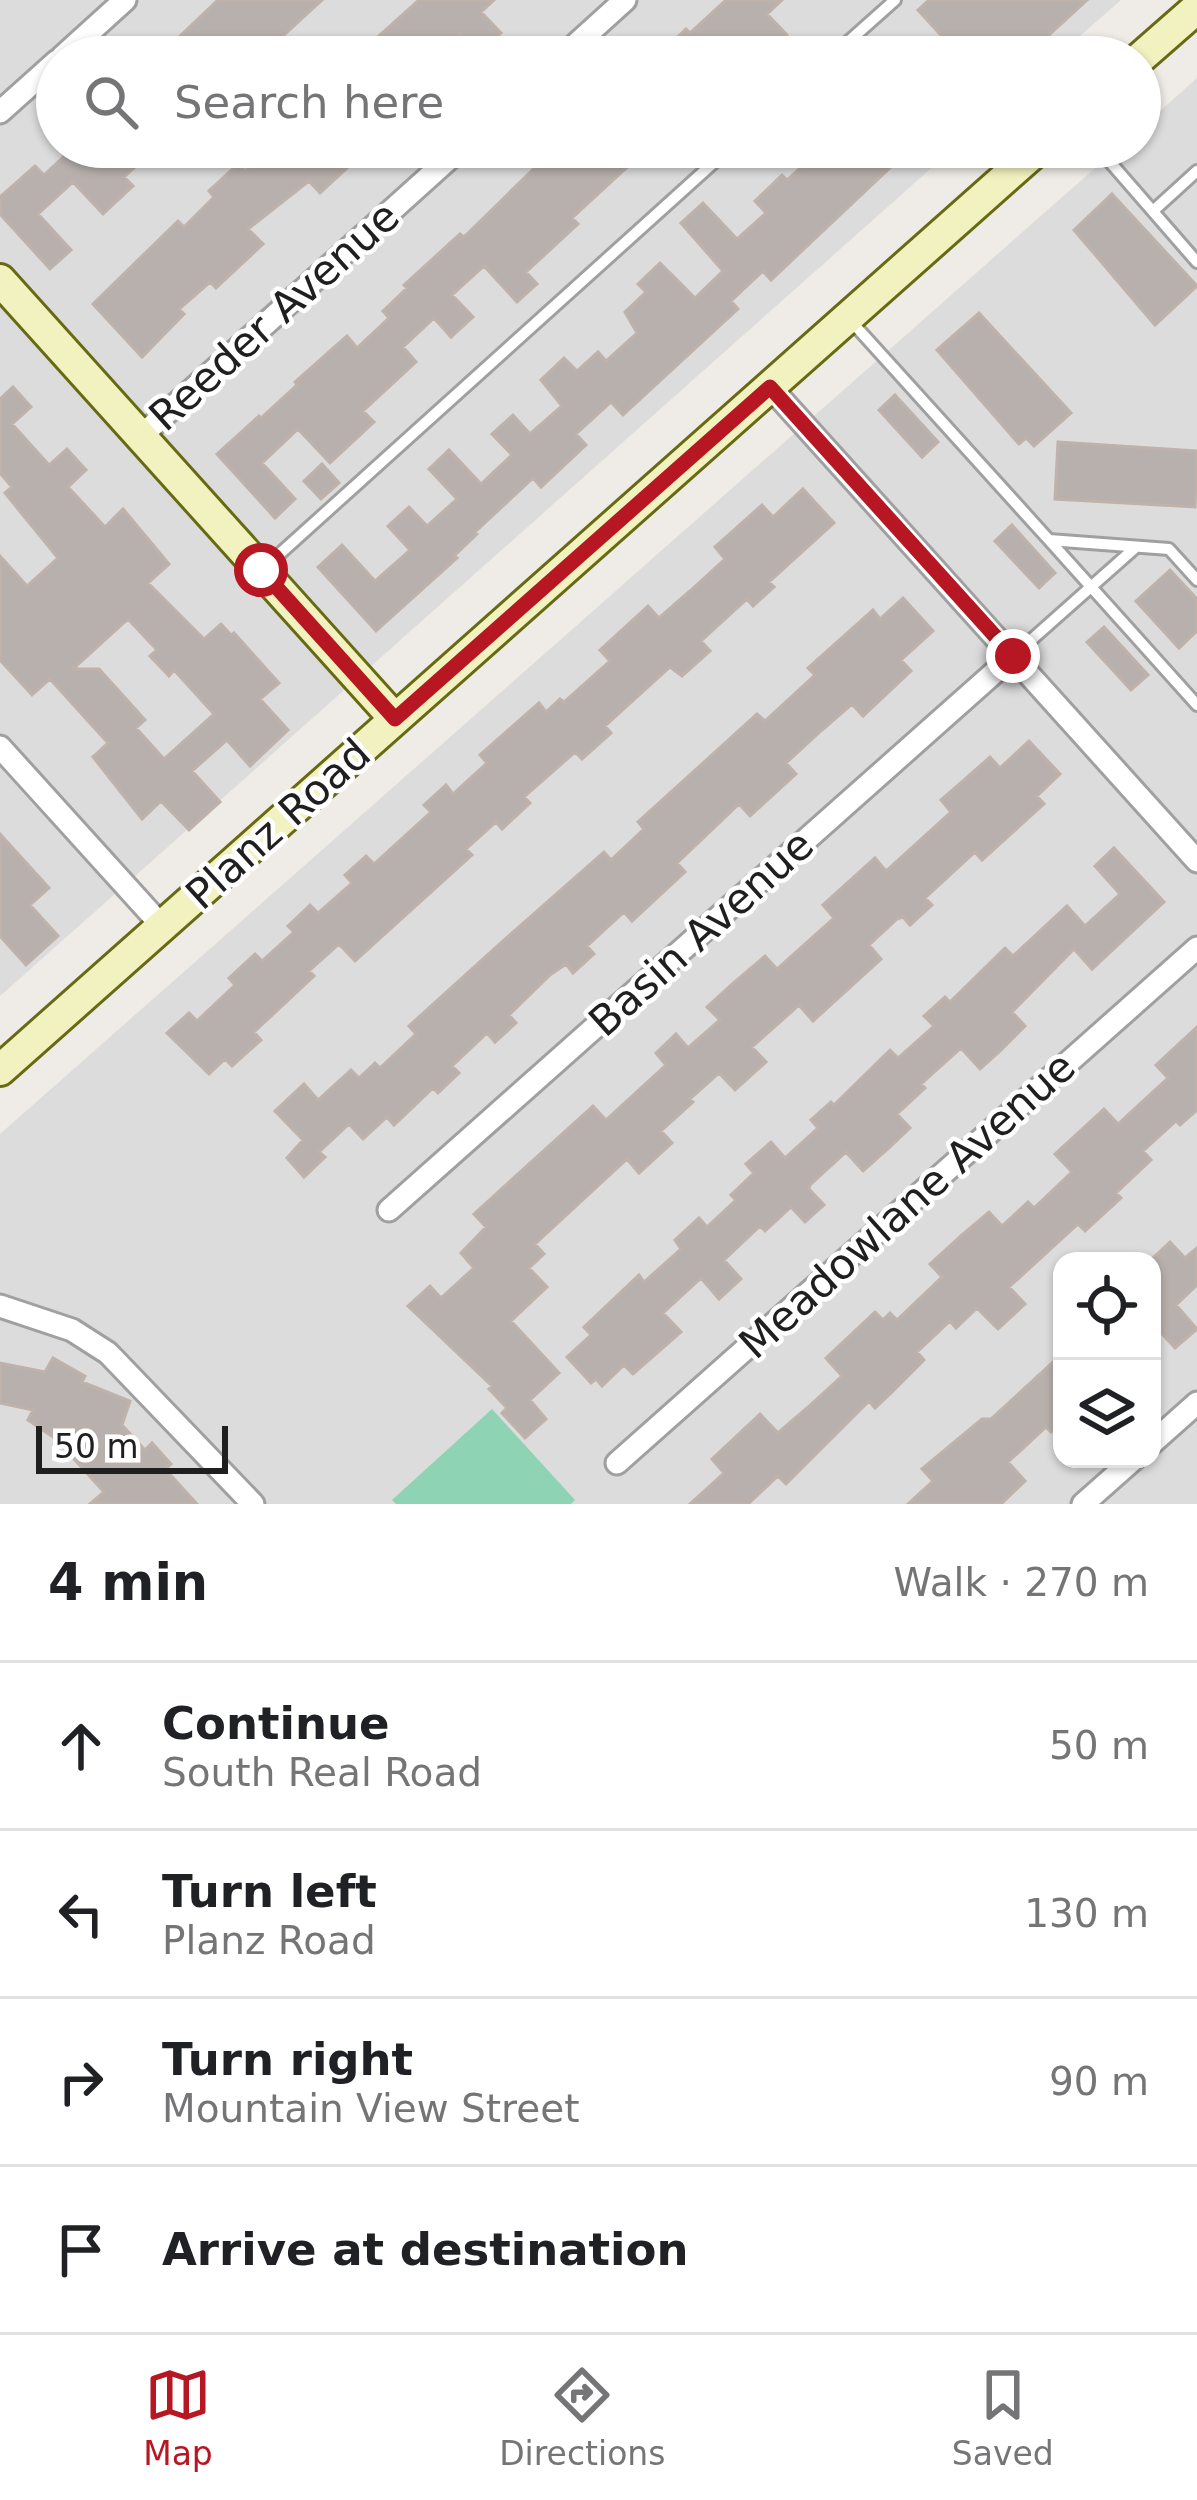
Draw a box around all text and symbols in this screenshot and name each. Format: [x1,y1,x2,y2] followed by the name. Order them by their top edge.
[36,36,1161,168] search box
[78,69,144,135] icon: search
[174,76,444,129] text: Search here
[139,191,409,441] street label: Reeder Avenue
[234,543,288,597] route start
[986,629,1040,683] route end
[176,729,380,919] street label: Planz Road
[579,820,823,1046] street label: Basin Avenue
[729,1042,1085,1368] street label: Meadowlane Avenue
[1053,1252,1161,1468] map controls
[1053,1252,1161,1360] button: locate
[1053,1360,1161,1468] button: layers
[36,1420,228,1473] scale bar
[54,1427,139,1466] text: 50 m
[48,1553,208,1612] text: 4 min
[894,1560,1149,1605] text: Walk · 270 m
[162,1697,390,1750] text: Continue
[48,1713,114,1779] icon: ahead
[1049,1723,1149,1768] text: 50 m
[162,1750,482,1795] text: South Real Road
[162,1865,377,1918] text: Turn left
[48,1881,114,1947] icon: left
[1024,1891,1149,1936] text: 130 m
[162,1918,376,1963] text: Planz Road
[162,2033,413,2086] text: Turn right
[48,2049,114,2115] icon: right
[1049,2059,1149,2104] text: 90 m
[162,2086,580,2131] text: Mountain View Street
[48,2217,114,2283] icon: arrive
[162,2223,688,2276] text: Arrive at destination
[143,2362,213,2473] tab: Map
[499,2362,665,2473] tab: Directions
[952,2362,1054,2473] tab: Saved

